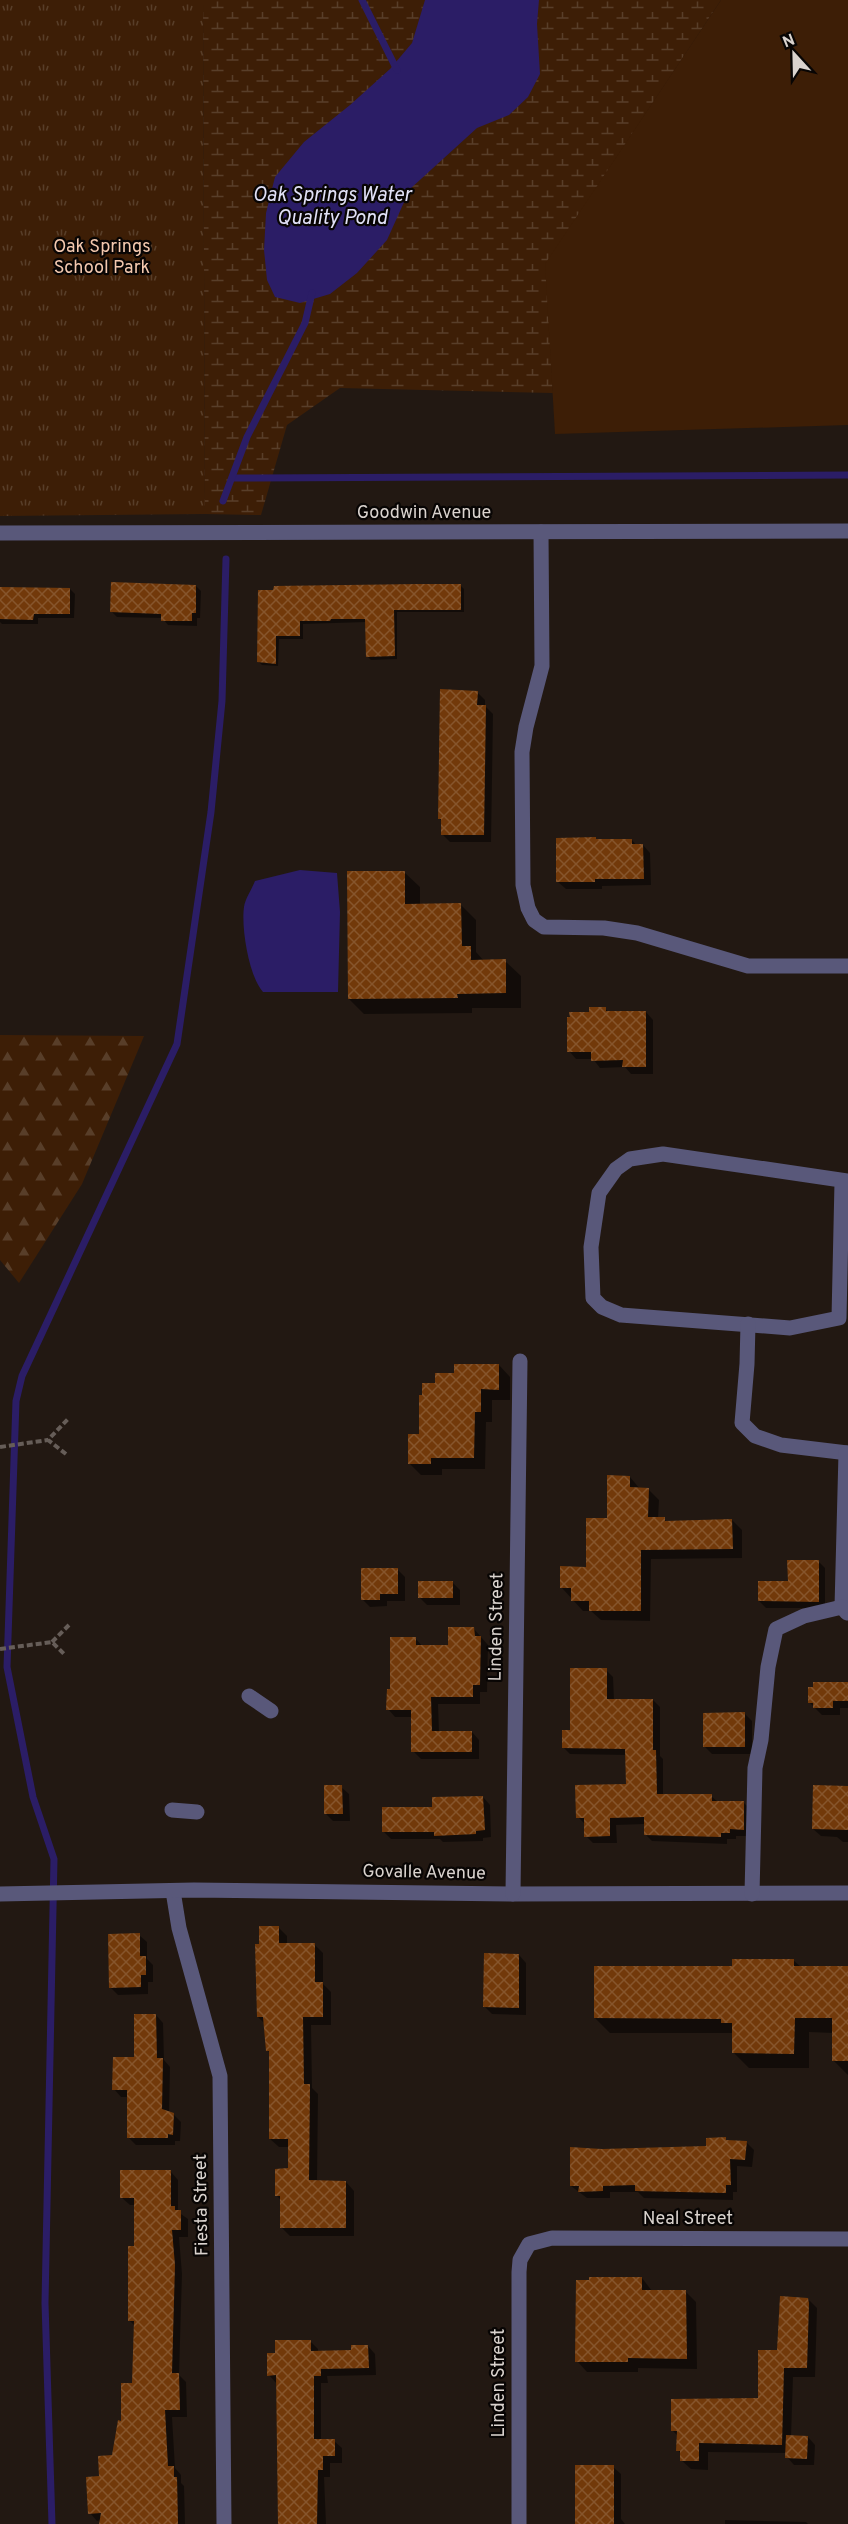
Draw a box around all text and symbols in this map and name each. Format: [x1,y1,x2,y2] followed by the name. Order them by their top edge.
[764,24,824,84] north arrow
[780,31,798,53] text: N
[253,183,413,232] water label: Oak Springs Water Quality Pond
[53,236,151,280] park label: Oak Springs School Park
[357,502,491,525] street label: Goodwin Avenue
[485,1572,509,1682] street label: Linden Street
[362,1860,486,1886] street label: Govalle Avenue
[190,2154,214,2256] street label: Fiesta Street
[643,2208,733,2231] street label: Neal Street
[488,2329,511,2437] street label: Linden Street

